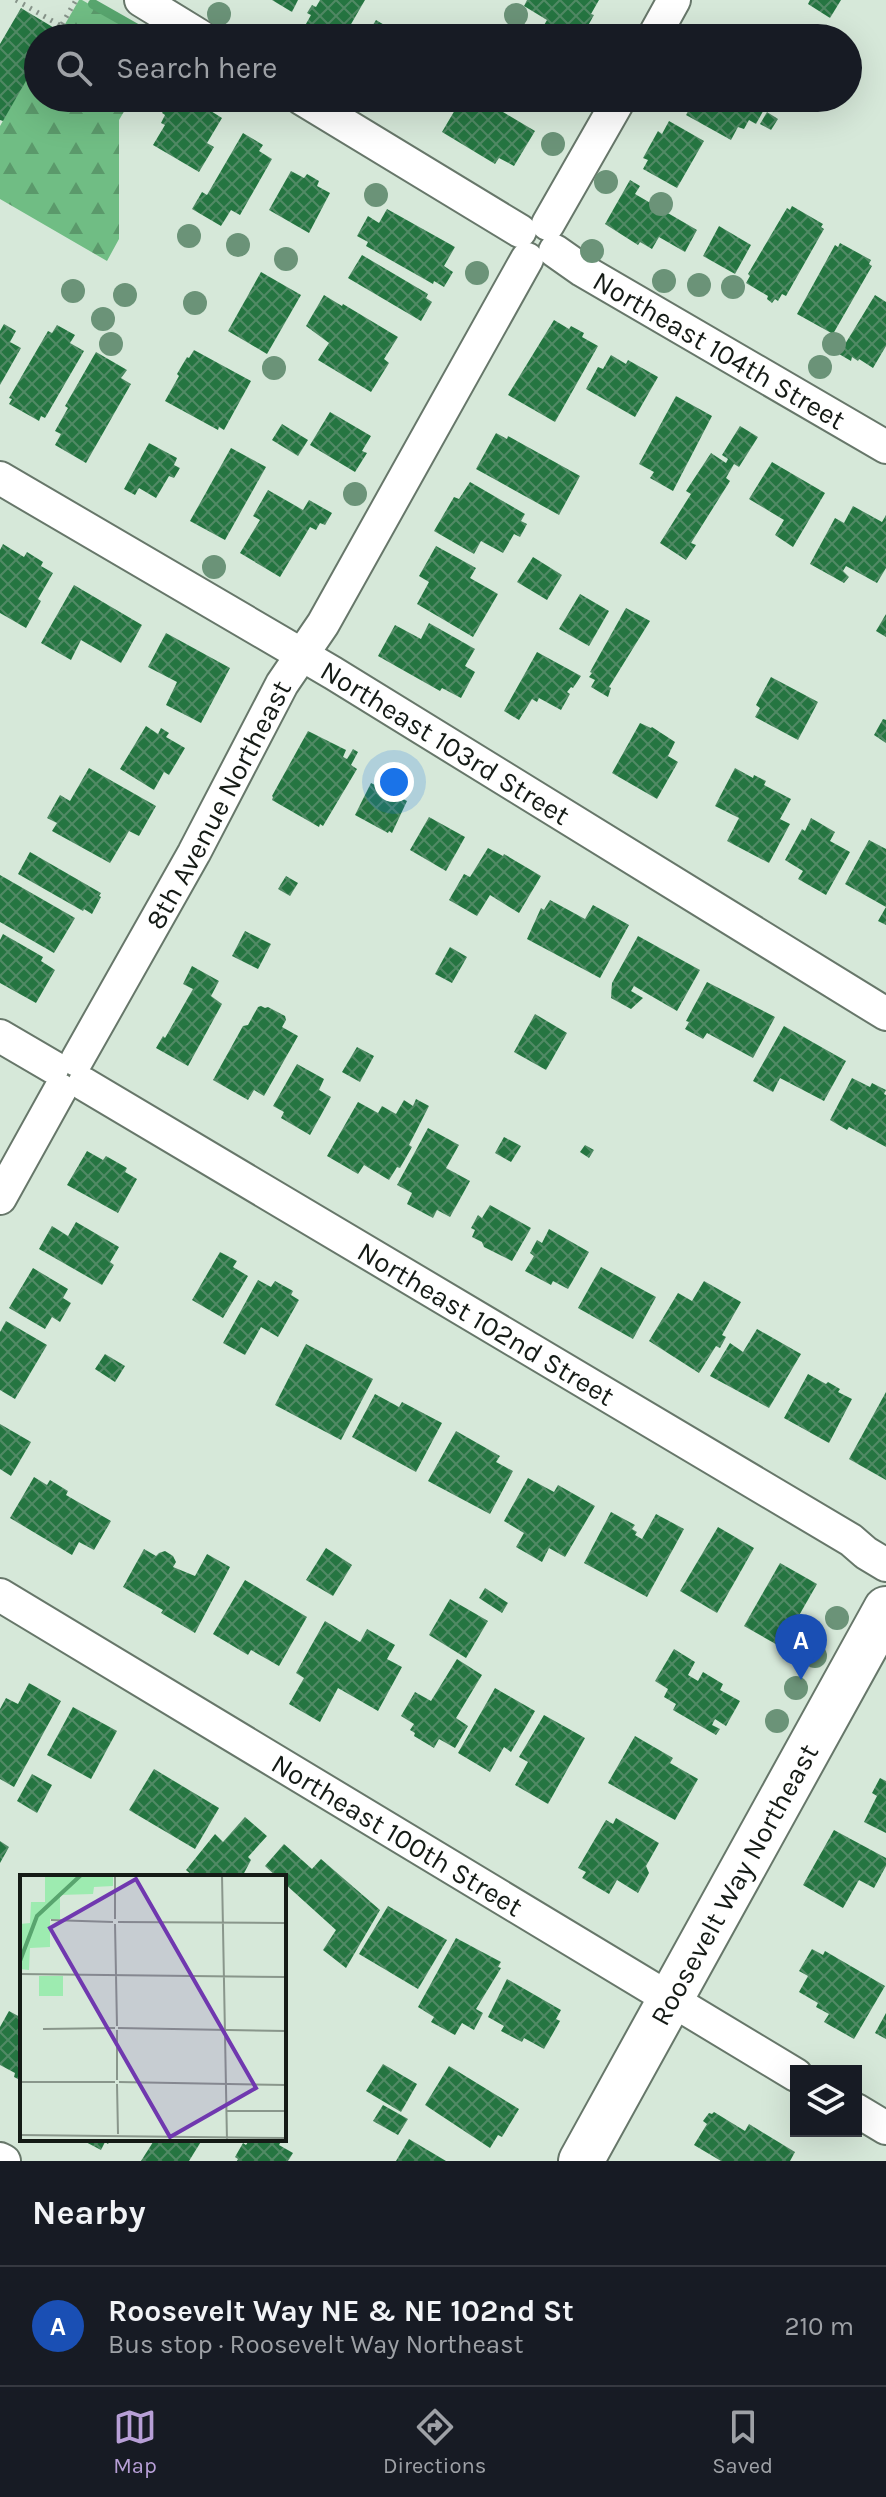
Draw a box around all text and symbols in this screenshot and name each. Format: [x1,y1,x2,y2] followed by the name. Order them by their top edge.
[24,24,862,112] search box
[52,46,96,90] icon: search
[116,50,277,86] text: Search here
[587,264,851,436] street label: Northeast 104th Street
[315,653,576,832] street label: Northeast 103rd Street
[138,674,298,935] street label: 8th Avenue Northeast
[374,762,414,802] your location
[352,1234,621,1412] street label: Northeast 102nd Street
[775,1614,827,1680] pin: A
[643,1738,825,2031] street label: Roosevelt Way Northeast
[266,1746,529,1923] street label: Northeast 100th Street
[20,1875,286,2141] inset map
[790,2065,862,2137] map controls
[790,2065,862,2137] button: layers
[32,2193,146,2233] text: Nearby
[108,2293,574,2329] text: Roosevelt Way NE & NE 102nd St
[50,2311,66,2342] text: A
[784,2311,854,2342] text: 210 m
[108,2329,524,2360] text: Bus stop · Roosevelt Way Northeast
[113,2405,157,2479] tab: Map
[383,2405,486,2479] tab: Directions
[712,2405,773,2479] tab: Saved

